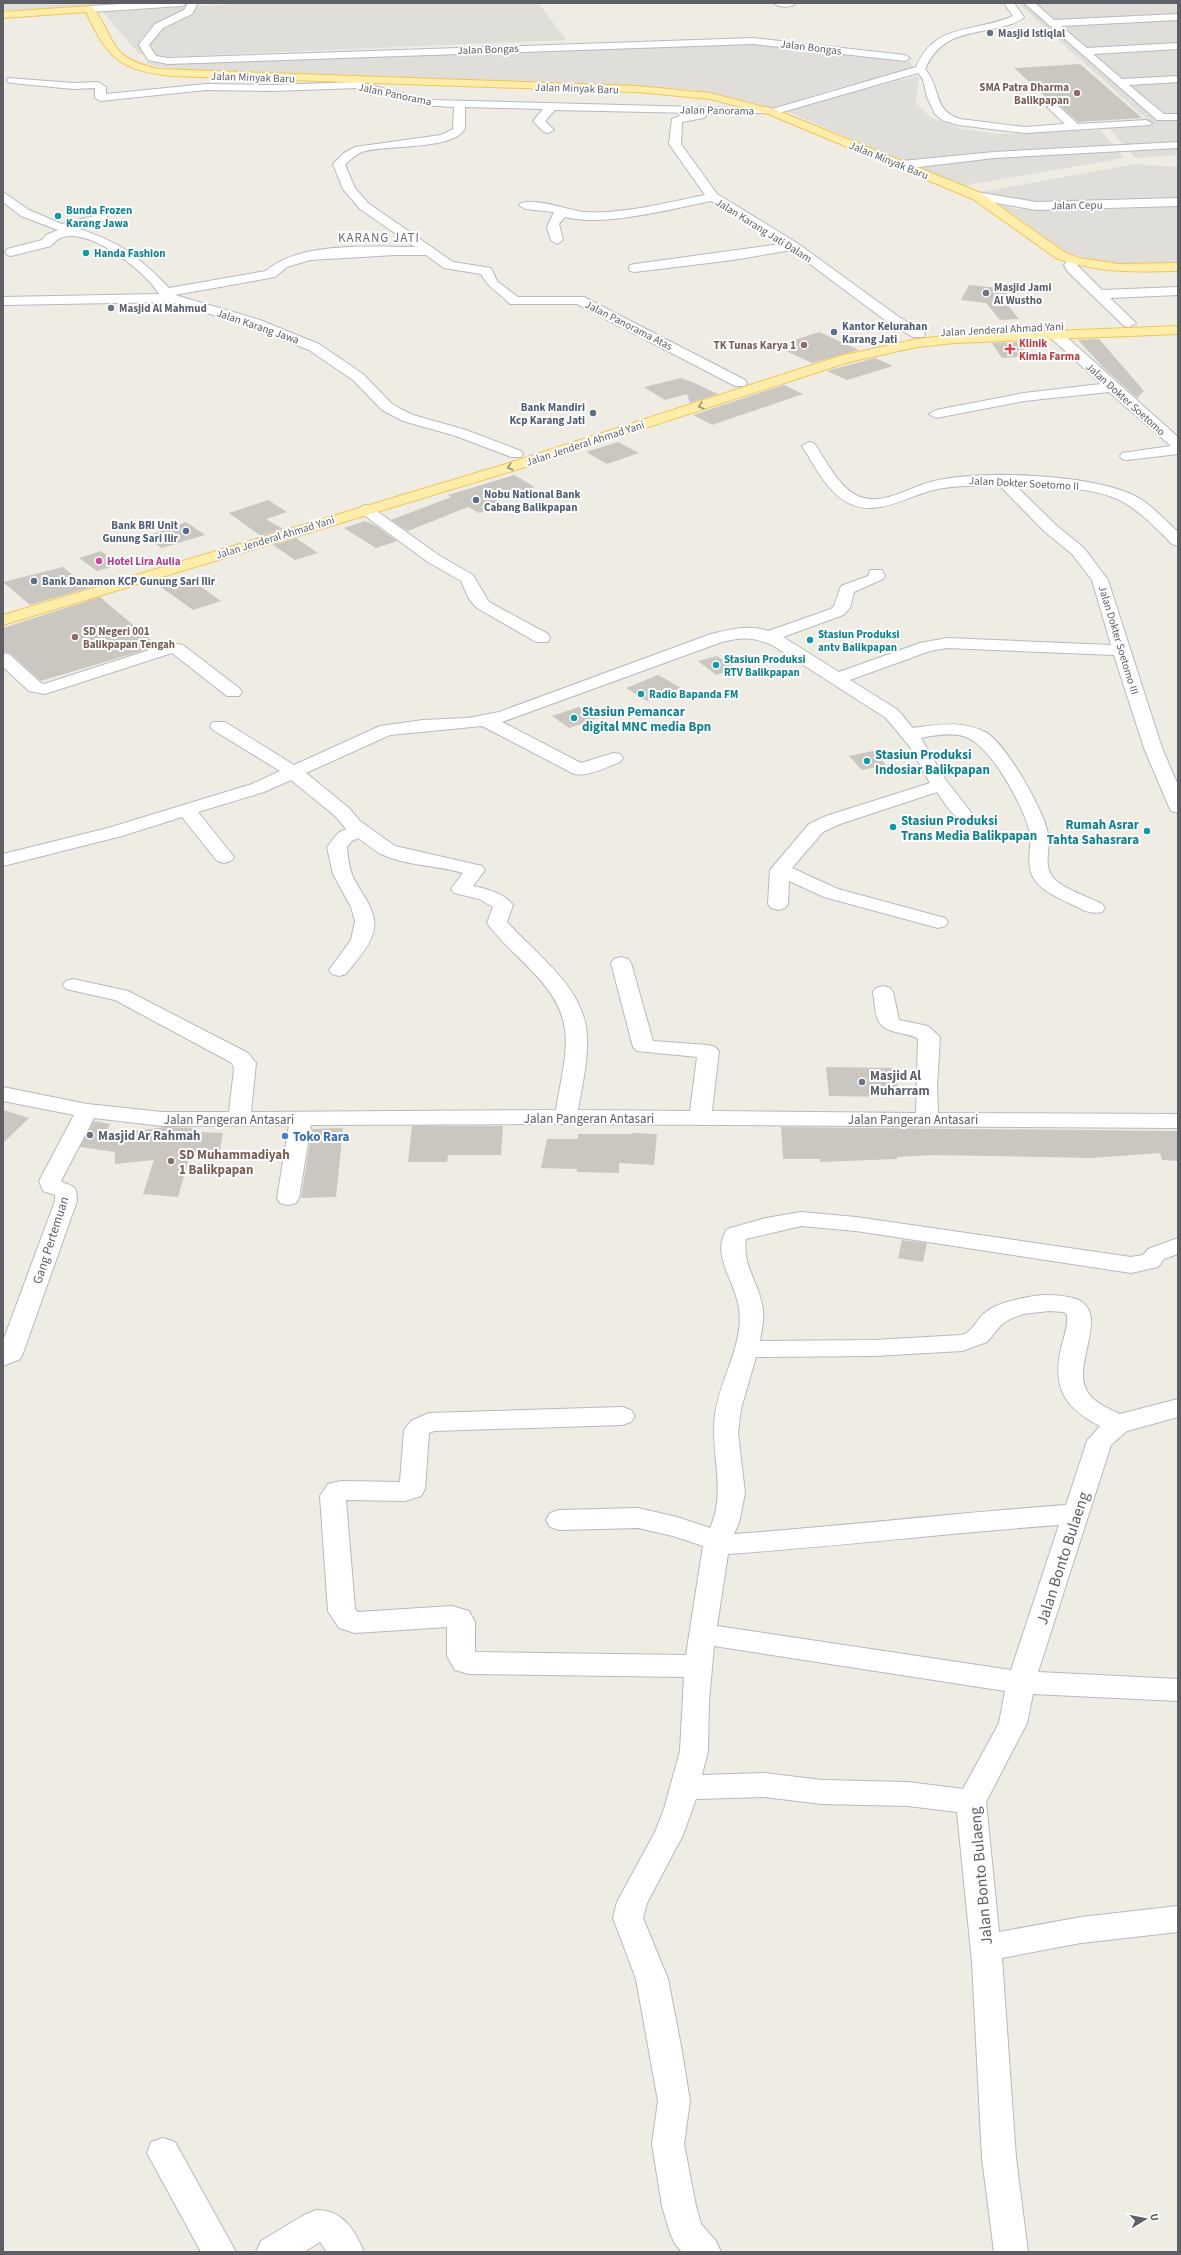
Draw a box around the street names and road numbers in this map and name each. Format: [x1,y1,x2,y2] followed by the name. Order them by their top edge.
[780,36,843,59] street label: Jalan Bongas
[457,41,519,58] street label: Jalan Bongas
[211,69,295,86] street label: Jalan Minyak Baru
[357,79,433,110] street label: Jalan Panorama
[535,80,619,97] street label: Jalan Minyak Baru
[680,102,754,119] street label: Jalan Panorama
[847,138,931,183] street label: Jalan Minyak Baru
[713,195,815,266] street label: Jalan Karang Jati Dalam
[1051,198,1103,213] street label: Jalan Cepu
[583,297,675,354] street label: Jalan Panorama Atas
[215,305,301,348] street label: Jalan Karang Jawa
[940,319,1064,340] street label: Jalan Jenderal Ahmad Yani
[1083,360,1169,439] street label: Jalan Dokter Soetomo
[524,417,646,470] street label: Jalan Jenderal Ahmad Yani
[969,473,1079,494] street label: Jalan Dokter Soetomo II
[214,512,336,563] street label: Jalan Jenderal Ahmad Yani
[1095,584,1142,696] street label: Jalan Dokter Soetomo III
[524,1110,654,1128] street label: Jalan Pangeran Antasari
[164,1111,294,1129] street label: Jalan Pangeran Antasari
[848,1111,978,1129] street label: Jalan Pangeran Antasari
[28,1194,74,1286] street label: Gang Pertemuan
[1031,1489,1095,1628] street label: Jalan Bonto Bulaeng
[964,1806,998,1946] street label: Jalan Bonto Bulaeng

